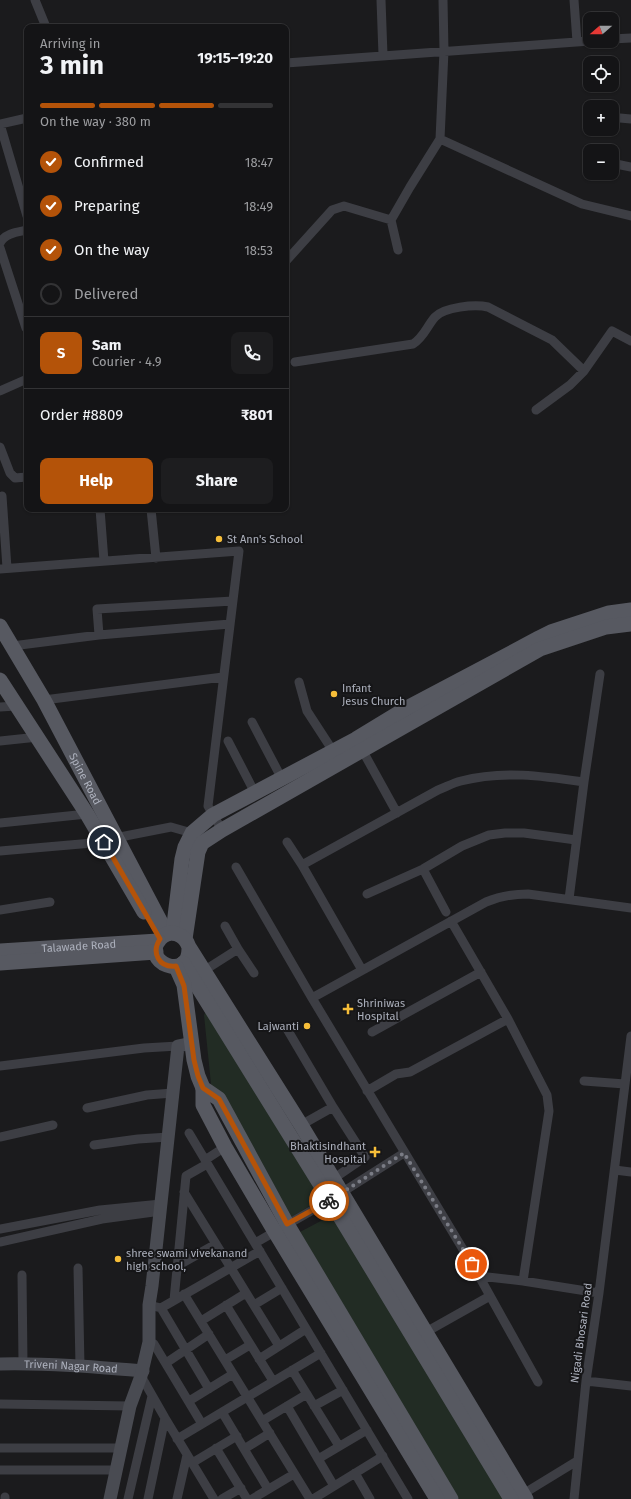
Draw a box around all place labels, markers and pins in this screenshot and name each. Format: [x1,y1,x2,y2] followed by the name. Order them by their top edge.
[227,533,303,546] place label: St Ann's School
[214,534,224,544] marker: St Ann's School
[342,682,405,708] place label: Infant Jesus Church
[329,689,339,699] marker: Infant Jesus Church
[87,825,121,859] pin
[357,997,405,1023] place label: Shriniwas Hospital
[342,1003,354,1015] marker: Shriniwas Hospital
[257,1020,299,1033] place label: Lajwanti
[302,1021,312,1031] marker: Lajwanti
[290,1140,366,1166] place label: Bhaktisindhant Hospital
[369,1146,381,1158] marker: Bhaktisindhant Hospital
[126,1247,247,1273] place label: shree swami vivekanand high school,
[455,1247,489,1281] pin
[113,1254,123,1264] marker: shree swami vivekanand high school,

